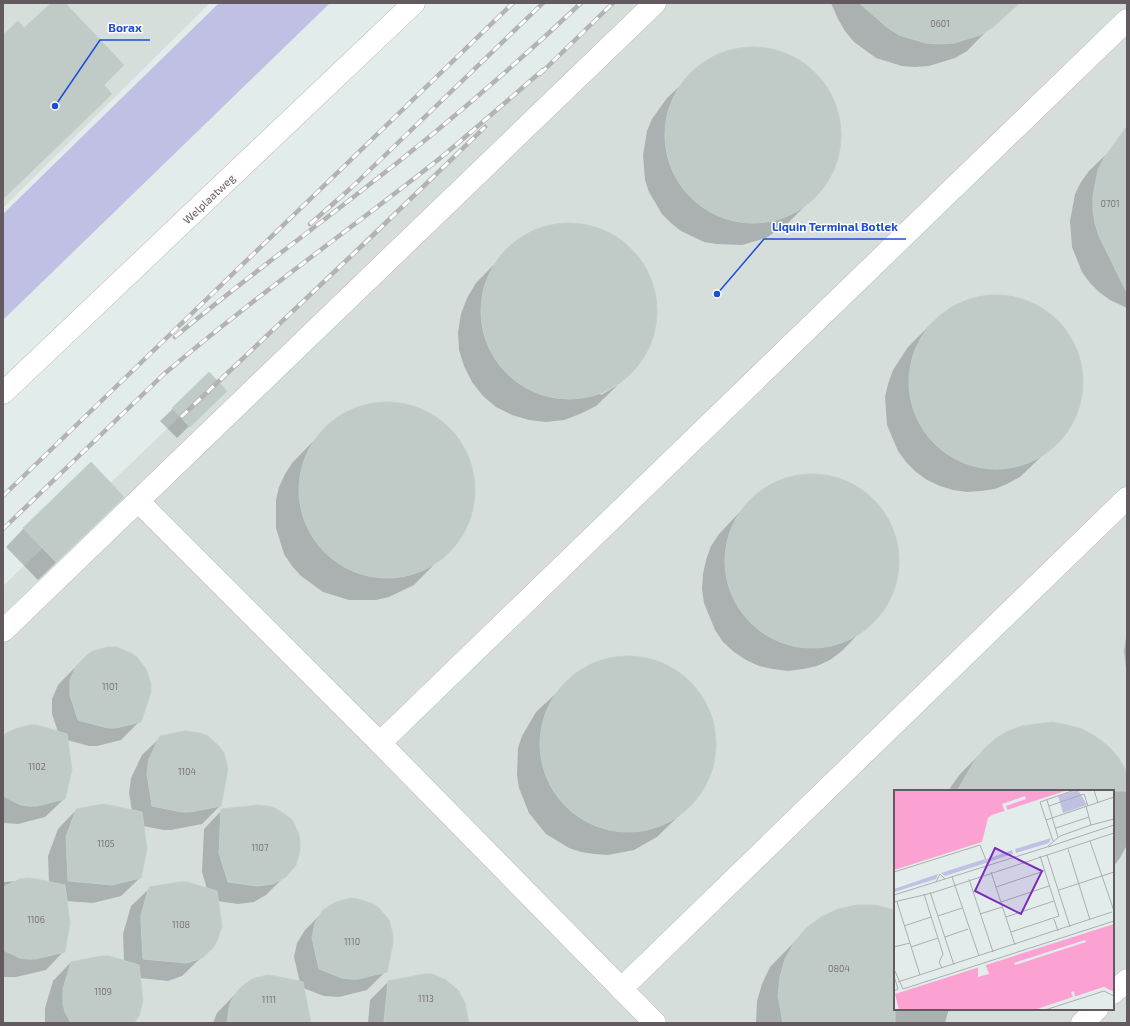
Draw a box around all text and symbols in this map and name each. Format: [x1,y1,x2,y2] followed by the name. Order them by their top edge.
[100,16,150,40] callout: Borax
[930,18,950,29] house number: 0601
[108,20,142,34] text: Borax
[180,171,237,226] street label: Welplaatweg
[1100,198,1120,209] house number: 0701
[764,215,906,239] callout: Liquin Terminal Botlek
[772,219,898,233] text: Liquin Terminal Botlek
[102,681,118,692] house number: 1101
[28,761,46,772] house number: 1102
[178,766,197,777] house number: 1104
[894,790,1114,1010] inset map
[97,838,115,849] house number: 1105
[251,842,269,853] house number: 1107
[27,914,45,925] house number: 1106
[172,919,190,930] house number: 1108
[344,936,360,947] house number: 1110
[828,963,850,974] house number: 0804
[94,986,112,997] house number: 1109
[418,993,434,1004] house number: 1113
[262,994,276,1005] house number: 1111

